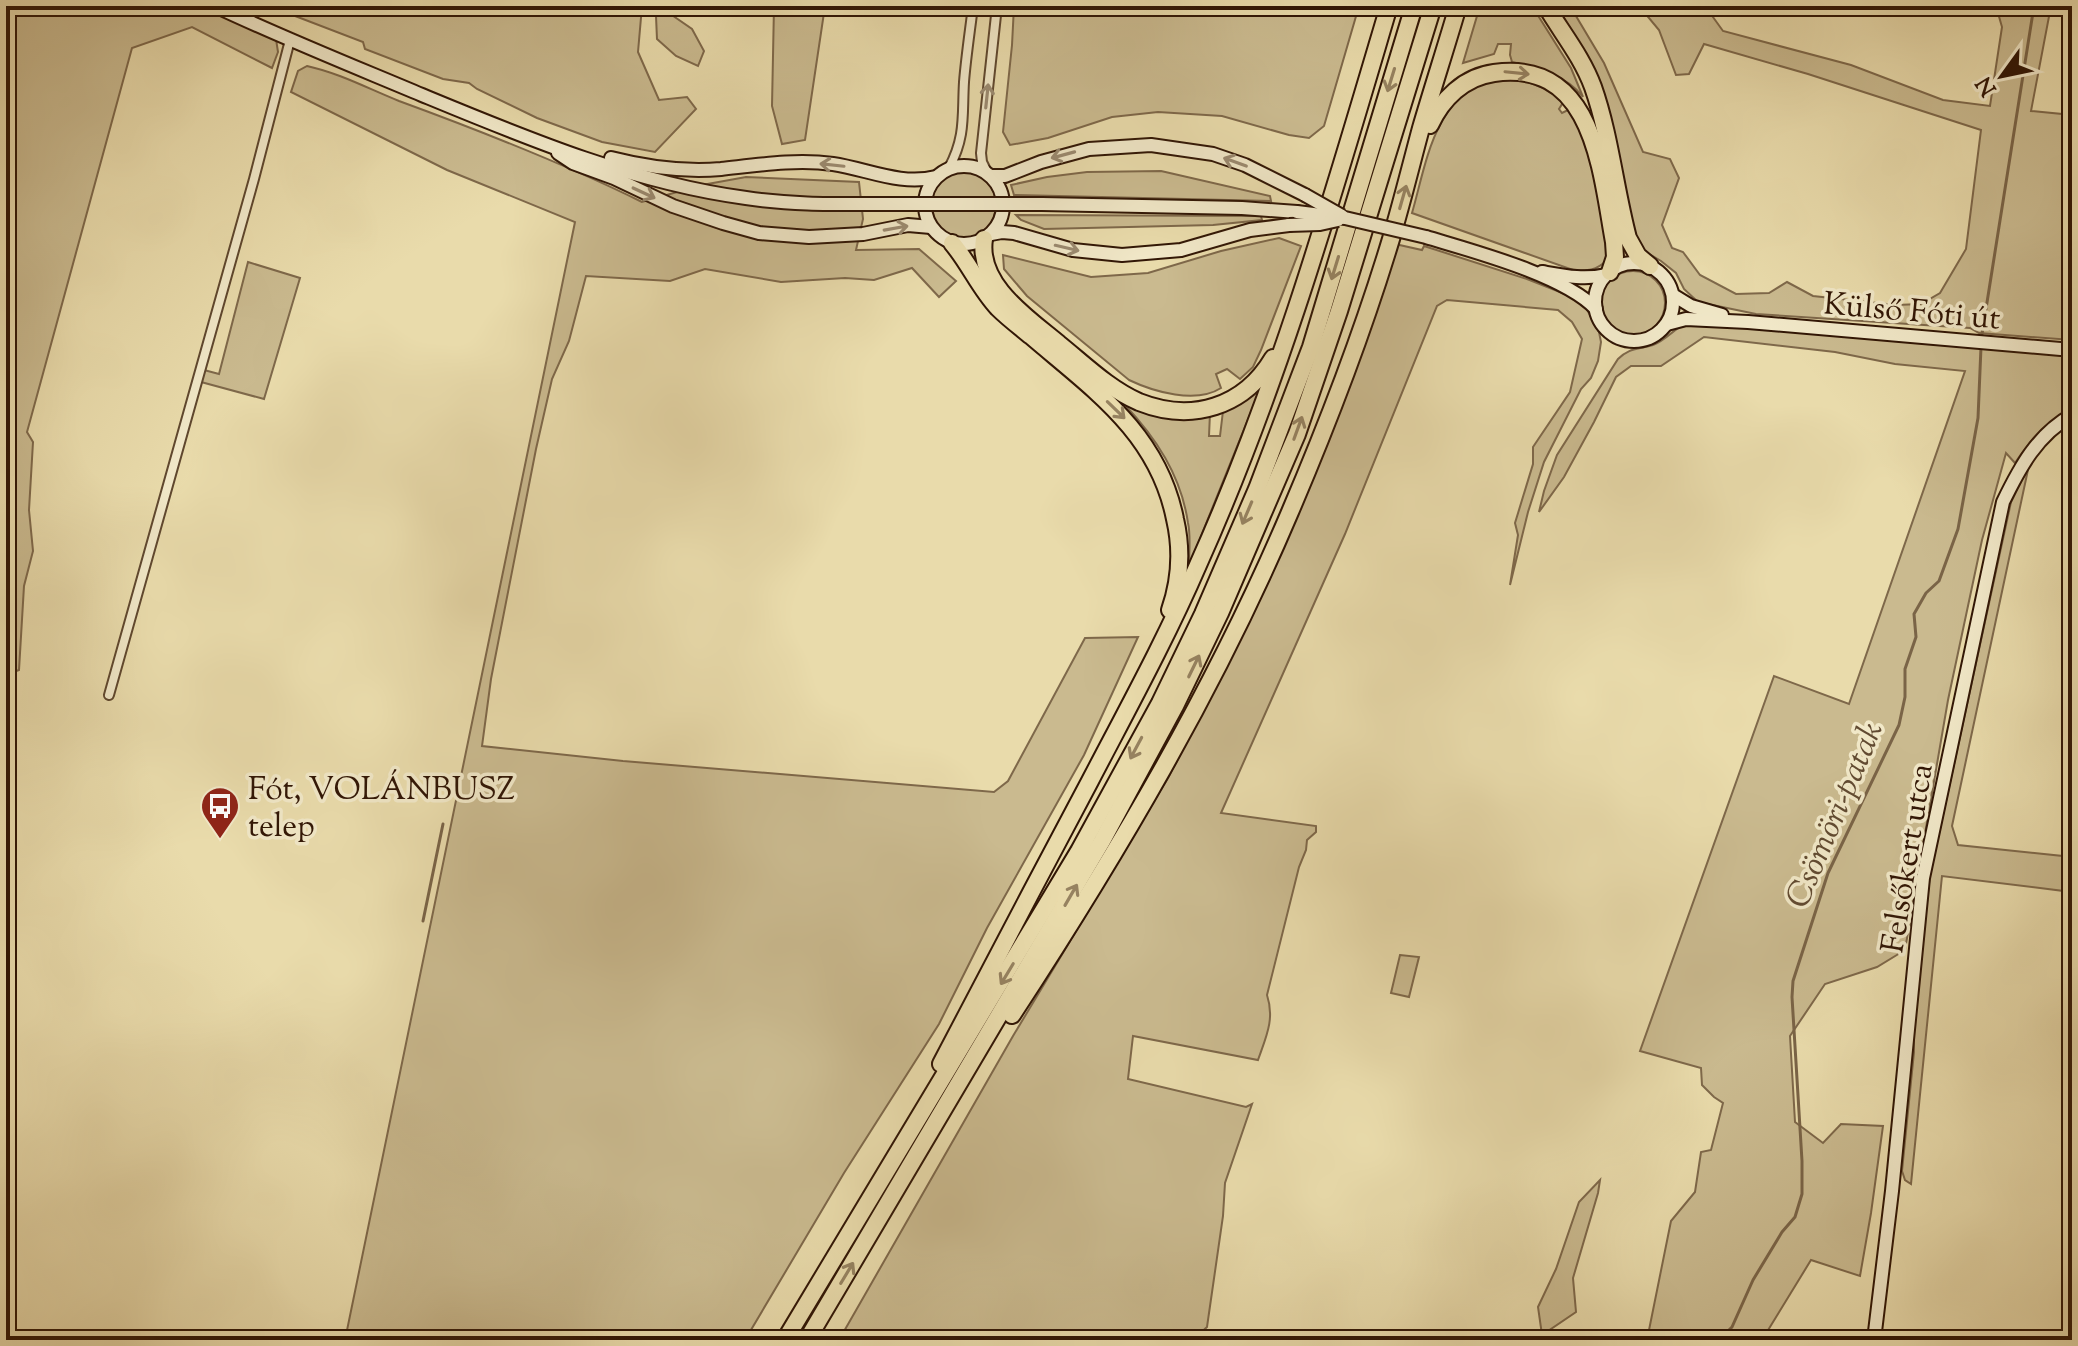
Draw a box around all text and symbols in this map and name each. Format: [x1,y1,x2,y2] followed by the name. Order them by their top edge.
[1962,36,2042,116] north arrow
[1503,65,1530,80] one-way arrow
[1382,68,1397,93] one-way arrow
[1969,69,2006,101] text: N
[980,83,995,110] one-way arrow
[1051,149,1077,164] one-way arrow
[1223,154,1247,168] one-way arrow
[819,157,846,172] one-way arrow
[1396,184,1411,210] one-way arrow
[632,186,656,201] one-way arrow
[883,219,908,234] one-way arrow
[1053,241,1079,256] one-way arrow
[1327,255,1342,281] one-way arrow
[1821,282,2002,344] street label: Külső Fóti út
[1106,401,1126,420] one-way arrow
[1292,416,1307,441] one-way arrow
[1238,500,1253,525] one-way arrow
[1187,655,1202,679] one-way arrow
[1775,714,1898,916] water label: Csömöri-patak
[1128,736,1144,759] one-way arrow
[1871,760,1947,956] street label: Felsőkert utca
[248,768,515,851] place label: Fót, VOLÁNBUSZ telep
[199,785,241,840] bus stop icon: Fót, VOLÁNBUSZ telep
[1063,884,1079,907] one-way arrow
[998,962,1014,985] one-way arrow
[839,1262,855,1285] one-way arrow

